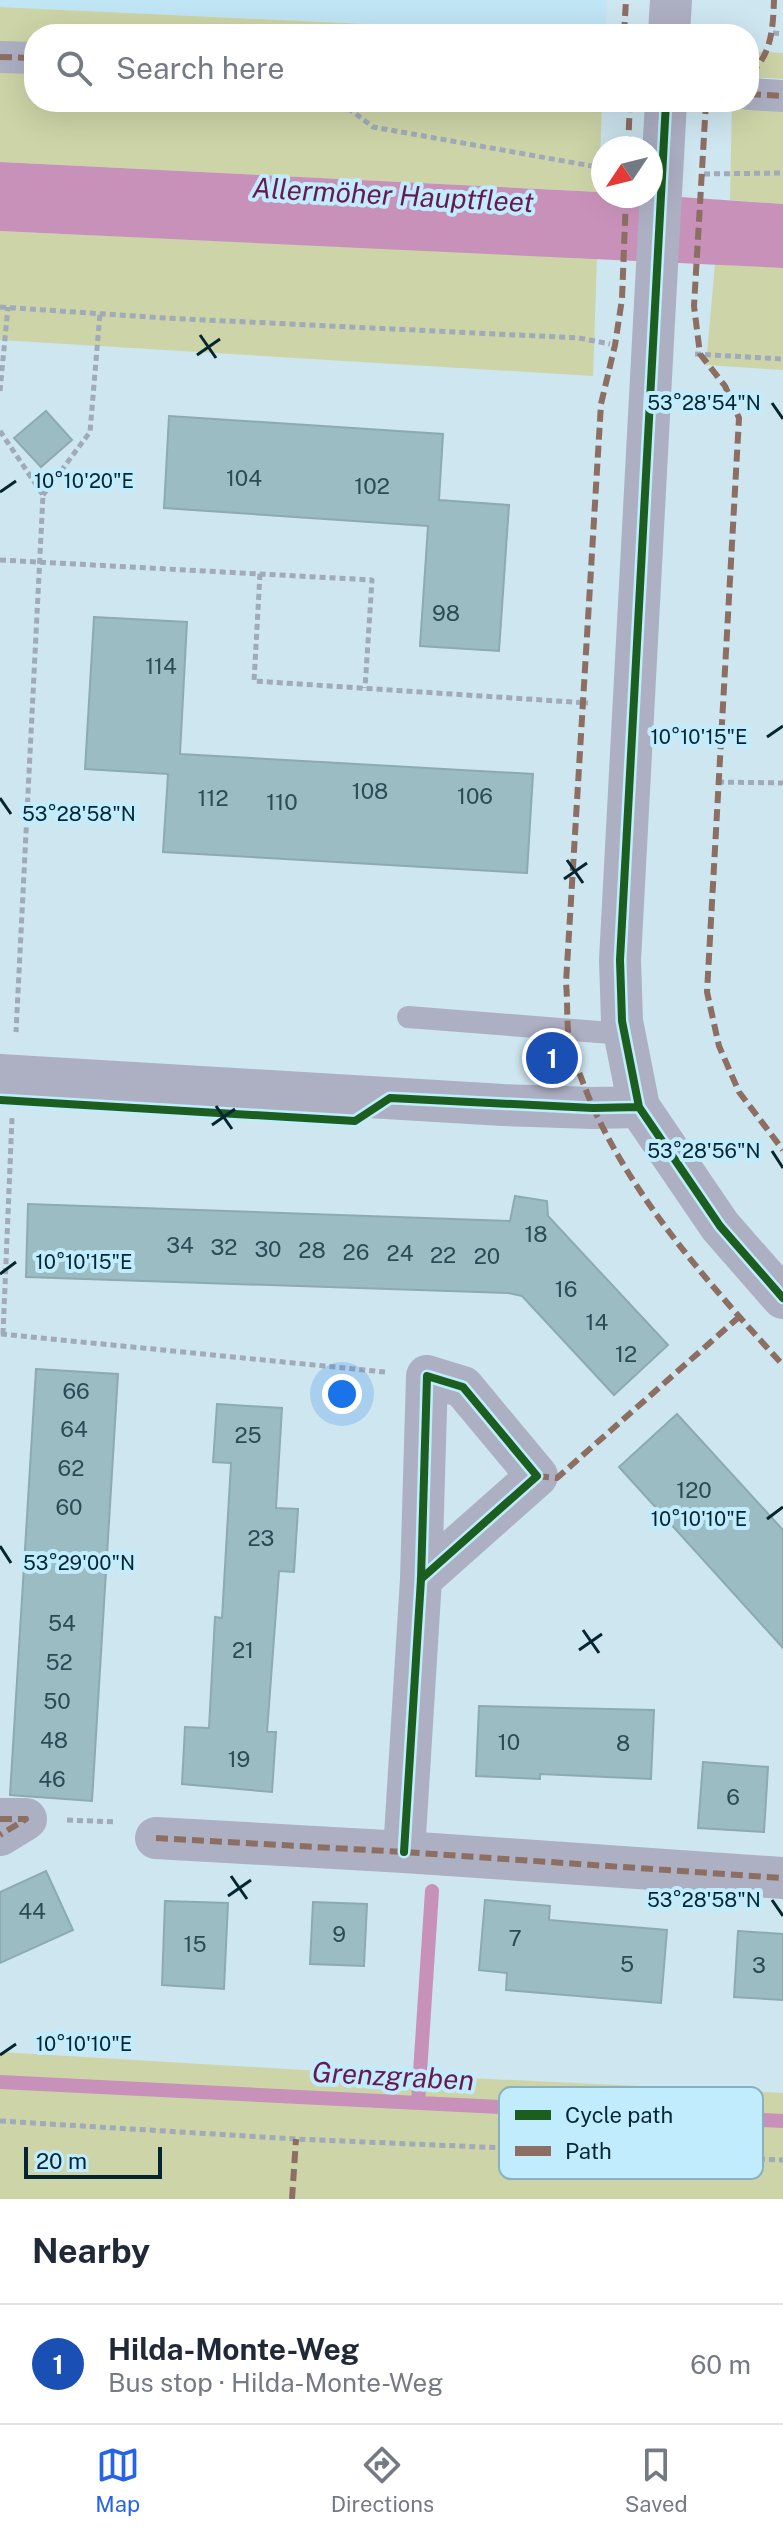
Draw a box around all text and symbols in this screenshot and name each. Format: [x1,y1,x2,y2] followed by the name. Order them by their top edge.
[24,24,759,112] search box
[52,46,96,90] icon: search
[116,50,284,86] text: Search here
[591,136,663,208] north arrow
[251,171,535,218] water label: Allermöher Hauptfleet
[647,391,761,415] text: 53°28'54"N
[226,465,262,491] house number: 104
[34,469,134,493] text: 10°10'20"E
[354,473,390,499] house number: 102
[432,600,460,626] house number: 98
[145,653,177,679] house number: 114
[651,725,747,749] text: 10°10'15"E
[352,778,388,804] house number: 108
[457,783,493,809] house number: 106
[197,785,229,811] house number: 112
[266,789,298,815] house number: 110
[22,802,136,826] text: 53°28'58"N
[526,1028,578,1088] pin: 1
[647,1139,761,1163] text: 53°28'56"N
[524,1221,548,1247] house number: 18
[166,1232,194,1258] house number: 34
[211,1234,237,1260] house number: 32
[254,1236,282,1262] house number: 30
[298,1237,326,1263] house number: 28
[343,1239,369,1265] house number: 26
[387,1240,414,1266] house number: 24
[430,1242,456,1268] house number: 22
[474,1243,500,1269] house number: 20
[36,1250,132,1274] text: 10°10'15"E
[555,1276,577,1302] house number: 16
[586,1309,609,1335] house number: 14
[615,1341,637,1367] house number: 12
[322,1374,362,1414] your location
[62,1378,90,1404] house number: 66
[60,1416,88,1442] house number: 64
[234,1422,262,1448] house number: 25
[58,1455,84,1481] house number: 62
[676,1477,712,1503] house number: 120
[55,1494,83,1520] house number: 60
[651,1507,747,1531] text: 10°10'10"E
[248,1525,274,1551] house number: 23
[23,1551,135,1575] text: 53°29'00"N
[48,1610,76,1636] house number: 54
[232,1637,254,1663] house number: 21
[45,1649,73,1675] house number: 52
[43,1688,71,1714] house number: 50
[40,1727,68,1753] house number: 48
[498,1729,520,1755] house number: 10
[616,1730,630,1756] house number: 8
[228,1746,250,1772] house number: 19
[38,1766,66,1792] house number: 46
[726,1784,740,1810] house number: 6
[647,1888,761,1912] text: 53°28'58"N
[18,1898,46,1924] house number: 44
[332,1921,346,1947] house number: 9
[508,1925,522,1951] house number: 7
[183,1931,207,1957] house number: 15
[620,1951,634,1977] house number: 5
[752,1952,766,1978] house number: 3
[36,2032,132,2056] text: 10°10'10"E
[311,2055,475,2096] water label: Grenzgraben
[499,2087,763,2179] legend
[565,2102,673,2128] text: Cycle path
[565,2138,612,2164] text: Path
[24,2143,162,2179] scale bar
[36,2148,87,2174] text: 20 m
[32,2231,150,2271] text: Nearby
[108,2331,359,2367] text: Hilda-Monte-Weg
[52,2349,64,2380] text: 1
[690,2349,751,2380] text: 60 m
[108,2367,443,2398] text: Bus stop · Hilda-Monte-Weg
[95,2443,140,2517] tab: Map
[331,2443,434,2517] tab: Directions
[625,2443,688,2517] tab: Saved

